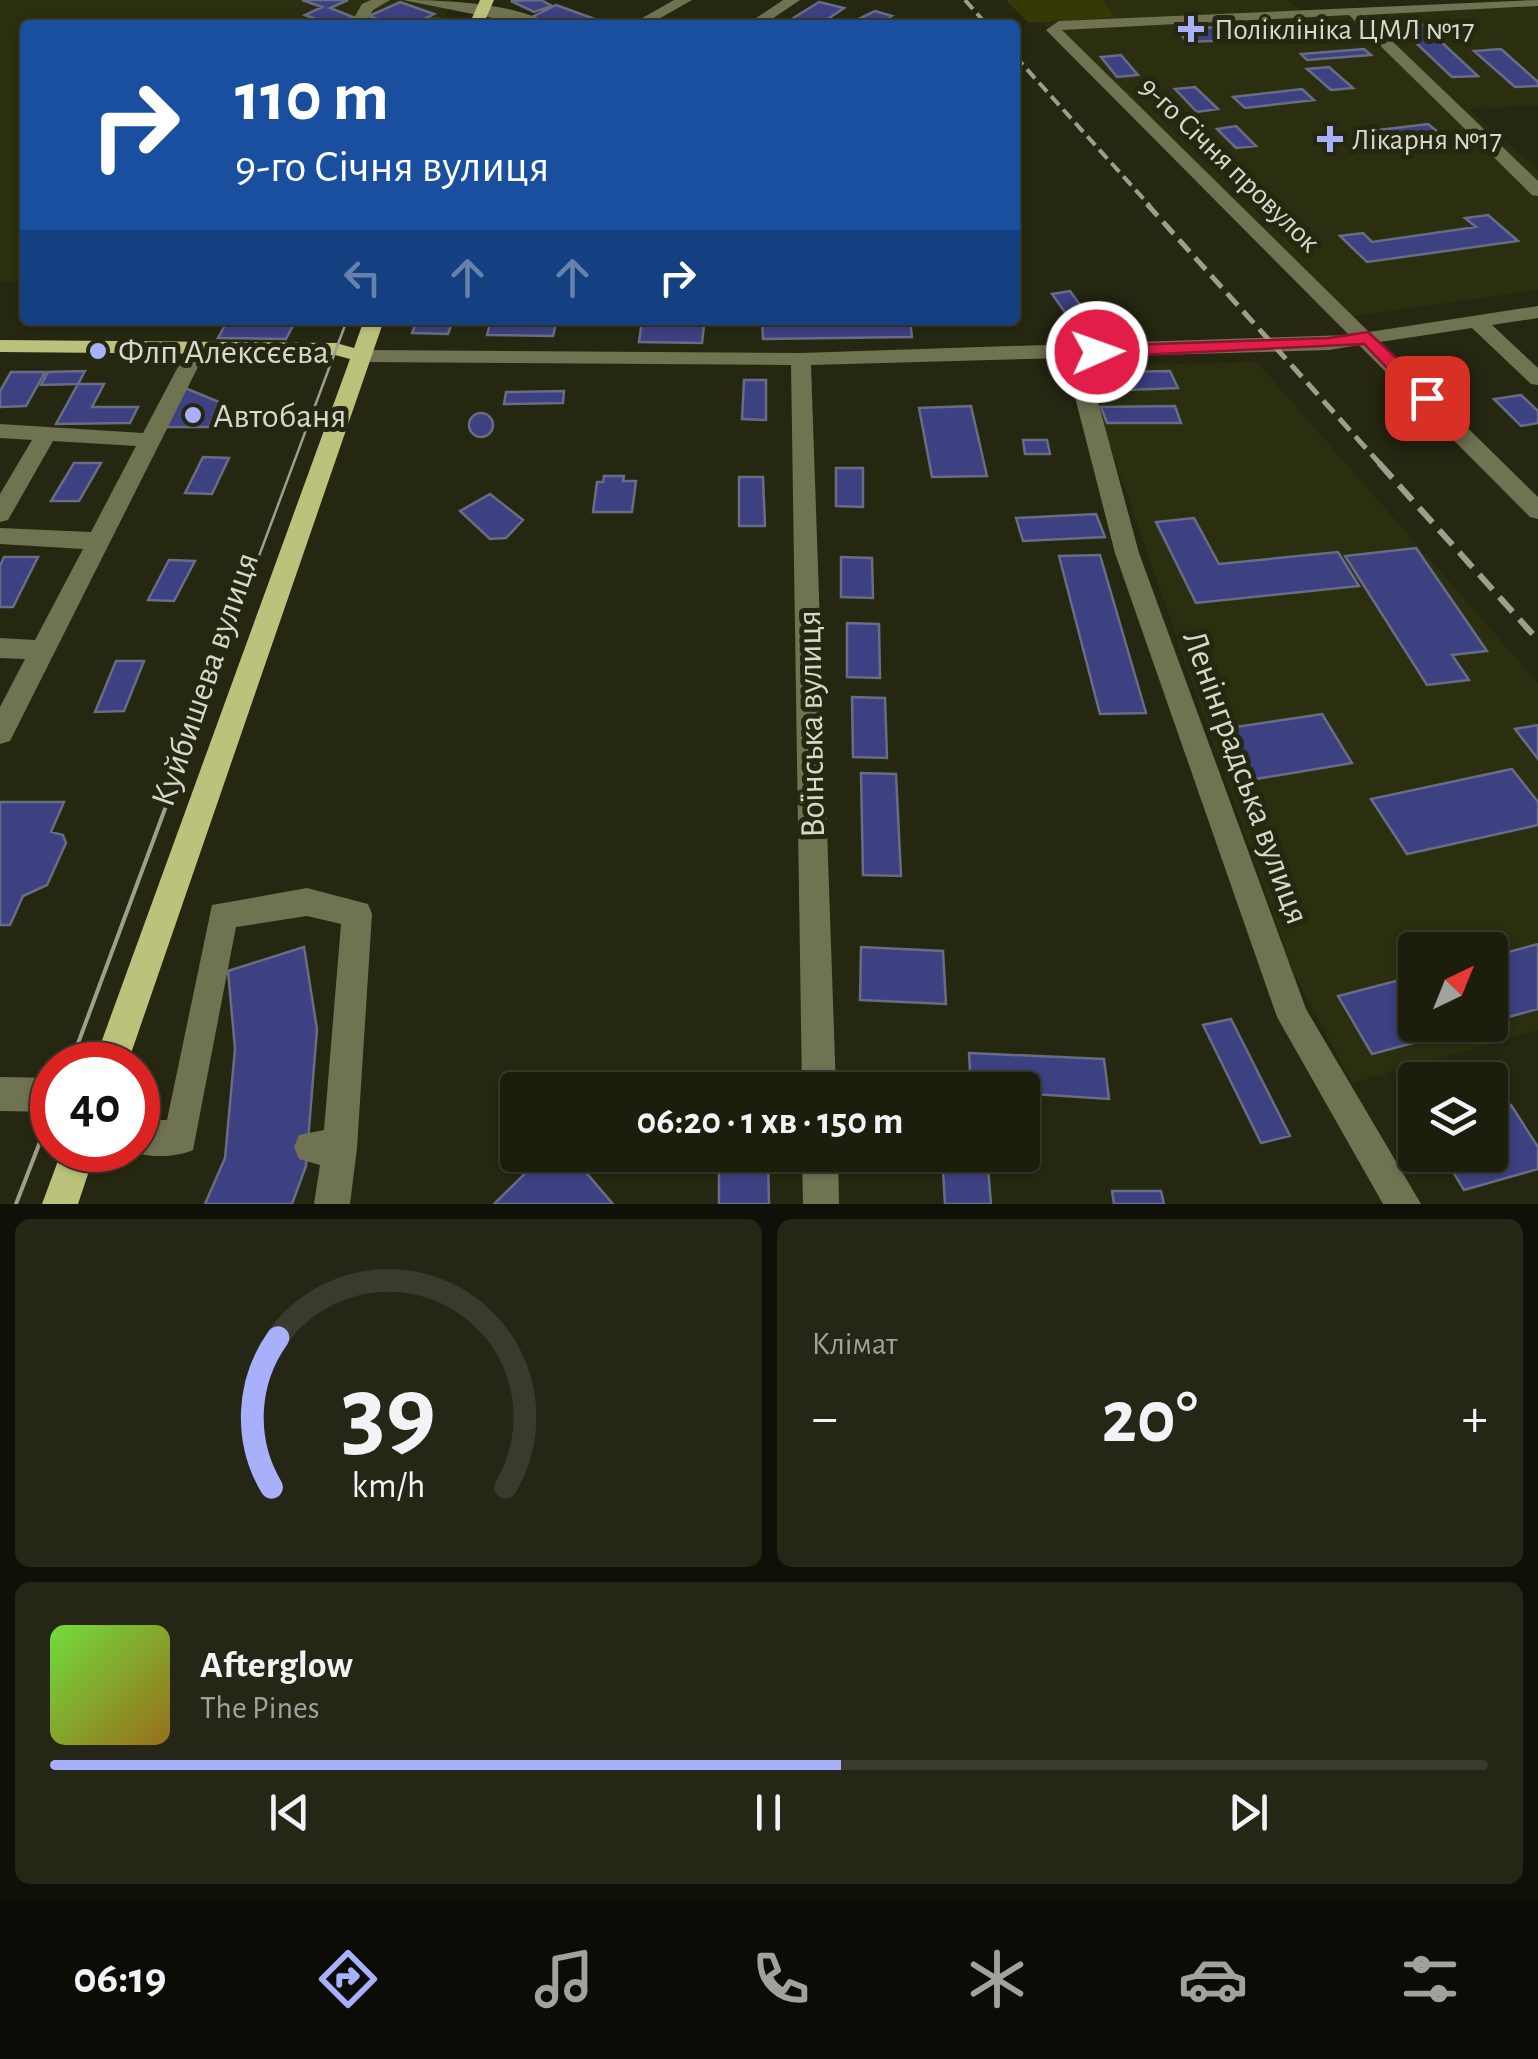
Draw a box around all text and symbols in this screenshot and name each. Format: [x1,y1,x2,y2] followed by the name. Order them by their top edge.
[1214,15,1475,45] place label: Поліклініка ЦМЛ №17
[1178,16,1204,42] marker: Поліклініка ЦМЛ №17
[70,60,200,190] icon: right
[235,63,389,133] text: 110 m
[1133,71,1325,258] street label: 9-го Січня провулок
[1352,125,1502,155] place label: Лікарня №17
[1317,126,1343,152] marker: Лікарня №17
[235,145,549,190] text: 9-го Січня вулиця
[335,250,390,305] icon: left
[440,250,495,305] icon: ahead
[545,250,600,305] icon: ahead
[650,250,705,305] icon: right
[1045,300,1149,404] position arrow
[118,335,329,370] place label: Флп Алексєєва
[87,340,109,362] marker: Флп Алексєєва
[1385,356,1470,441] pin
[1400,371,1455,426] icon: arrive
[213,399,346,434] place label: Автобаня
[182,404,204,426] marker: Автобаня
[146,548,265,811] street label: Куйбишева вулиця
[792,610,831,838] street label: Воїнська вулиця
[1176,626,1315,929] street label: Ленінградська вулиця
[1398,932,1508,1042] north arrow
[1398,932,1508,1172] map controls
[30,1042,160,1172] speed limit sign: 40
[1398,1062,1508,1172] button: layers
[637,1103,903,1141] text: 06:20 · 1 хв · 150 m
[812,1328,898,1360] text: Клімат
[341,1362,436,1466] text: 39
[1102,1381,1198,1456] text: 20°
[812,1391,838,1446] text: −
[1462,1391,1488,1446] text: +
[351,1468,425,1504] text: km/h
[200,1647,353,1685] text: Afterglow
[200,1692,320,1724] text: The Pines
[262,1785,317,1840] icon: previous
[741,1785,796,1840] icon: pause
[1221,1785,1276,1840] icon: next
[313,1944,383,2014] icon: directions
[529,1944,599,2014] icon: music
[746,1944,816,2014] icon: phone
[962,1944,1032,2014] icon: climate
[1178,1944,1248,2014] icon: car
[1395,1944,1465,2014] icon: filters
[73,1956,167,2001] text: 06:19

